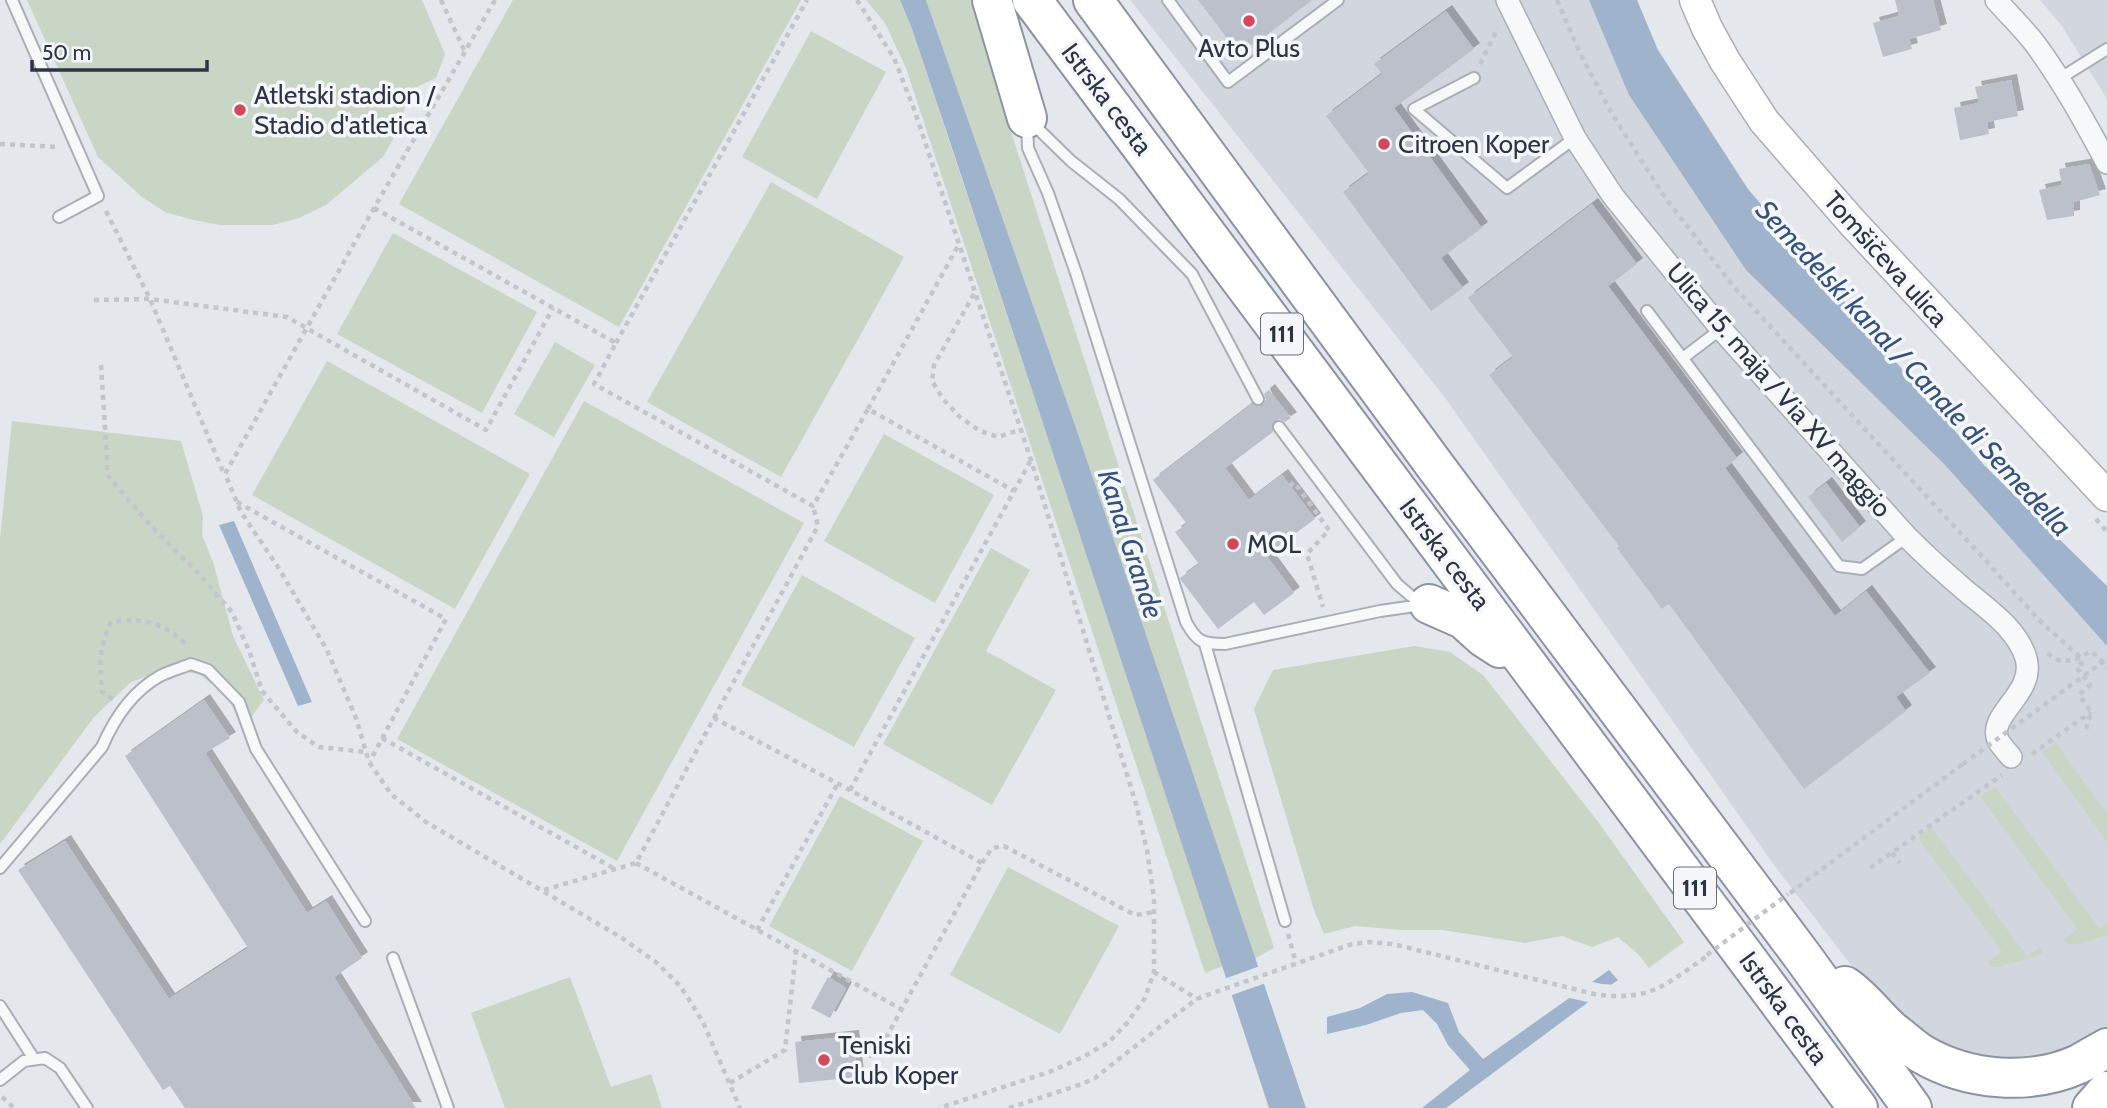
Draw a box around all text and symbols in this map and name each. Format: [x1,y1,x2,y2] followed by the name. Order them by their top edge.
[1241,13,1257,29] marker: Avto Plus
[32,28,206,72] scale bar
[1198,32,1300,64] place label: Avto Plus
[1055,37,1160,162] street label: Istrska cesta
[42,40,91,65] text: 50 m
[254,79,437,141] place label: Atletski stadion / Stadio d'atletica
[232,102,248,118] marker: Atletski stadion / Stadio d'atletica
[1398,128,1550,160] place label: Citroen Koper
[1376,136,1392,152] marker: Citroen Koper
[1817,185,1955,334] street label: Tomšičeva ulica
[1749,193,2079,543] water label: Semedelski kanal / Canale di Semedella
[1660,256,1898,524] street label: Ulica 15. maja / Via XV maggio
[1261,314,1303,354] road number: 111
[1091,465,1171,623] water label: Kanal Grande
[1393,492,1498,617] street label: Istrska cesta
[1247,528,1301,560] place label: MOL
[1225,536,1241,552] marker: MOL
[1674,868,1716,908] road number: 111
[1732,945,1836,1071] street label: Istrska cesta
[838,1029,959,1091] place label: Teniski Club Koper
[816,1052,832,1068] marker: Teniski Club Koper

